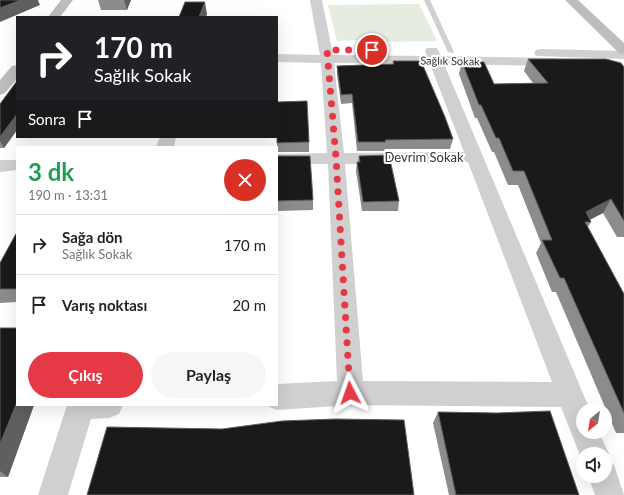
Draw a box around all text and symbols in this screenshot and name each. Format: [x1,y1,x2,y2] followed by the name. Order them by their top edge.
[94,30,173,64] text: 170 m
[28,32,80,84] icon: right
[355,33,389,67] pin
[361,39,383,61] icon: arrive
[420,53,480,68] street label: Sağlık Sokak
[94,64,191,86] text: Sağlık Sokak
[74,108,96,130] icon: arrive
[28,110,66,128] text: Sonra
[384,149,464,165] street label: Devrim Sokak
[28,157,74,186] text: 3 dk
[224,159,266,201] button: close
[28,187,108,203] text: 190 m · 13:31
[62,228,123,246] text: Sağa dön
[28,234,50,256] icon: right
[224,236,266,254] text: 170 m
[62,246,132,262] text: Sağlık Sokak
[28,294,50,316] icon: arrive
[62,296,147,314] text: Varış noktası
[232,296,266,314] text: 20 m
[28,352,143,398] button: Çıkış
[151,352,266,398] button: Paylaş
[329,372,371,414] position arrow
[576,403,612,439] north arrow
[576,403,612,483] map controls
[576,447,612,483] button: sound

